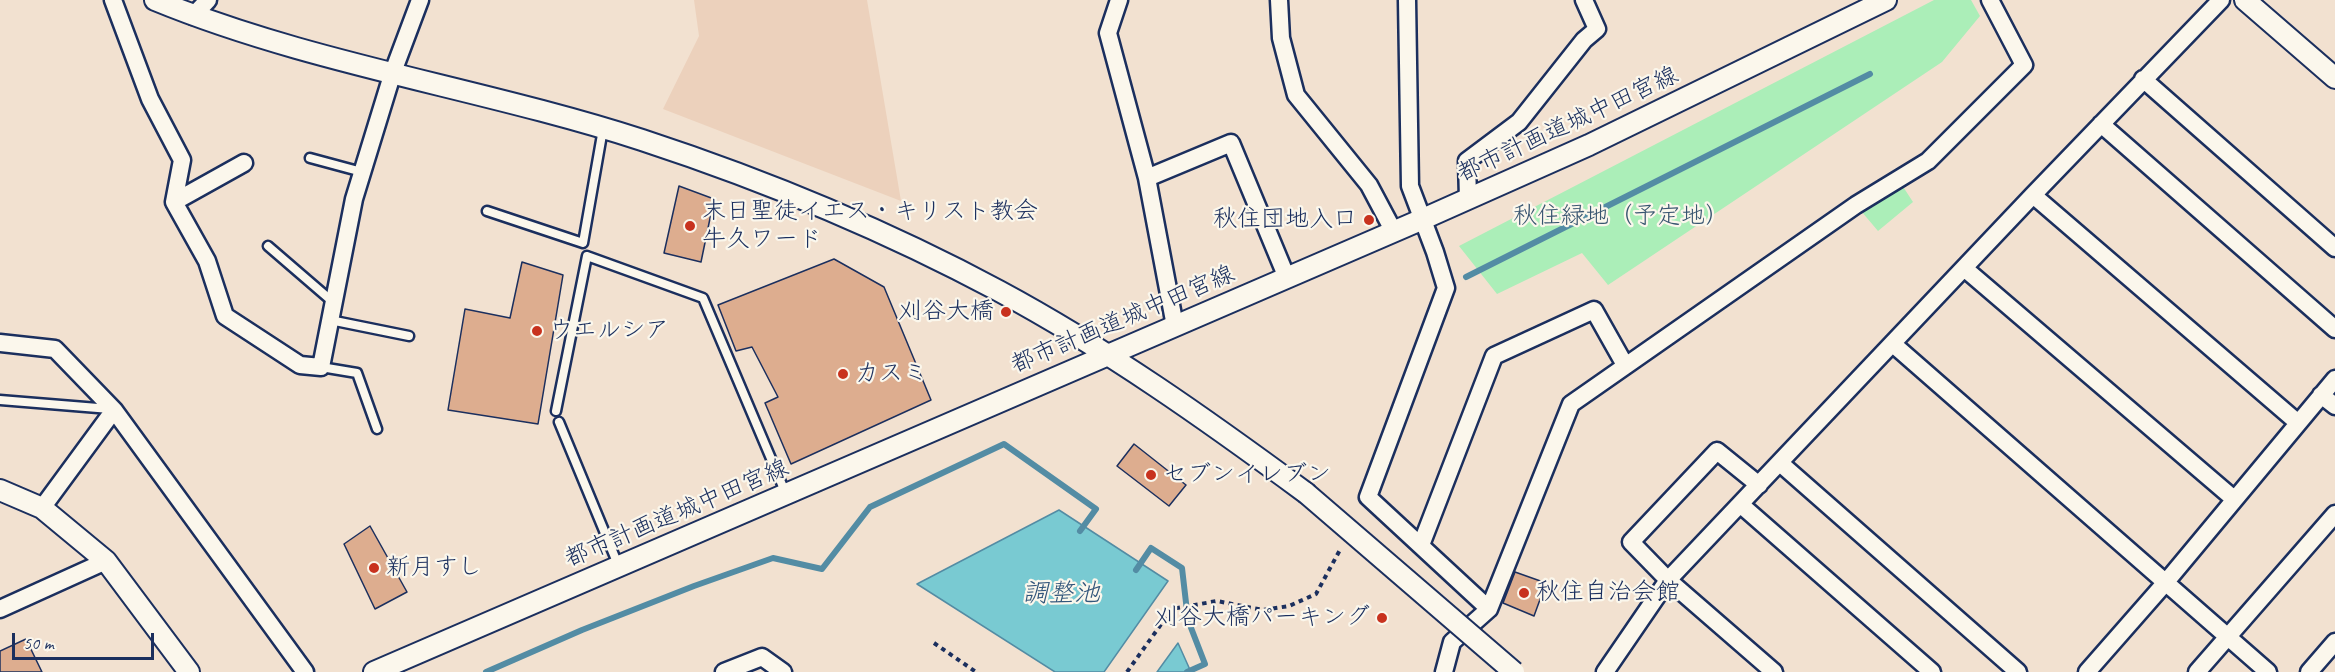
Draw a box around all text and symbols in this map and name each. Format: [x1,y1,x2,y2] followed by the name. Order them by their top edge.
[1453,61,1683,189] street label: 都市計画道城中田宮線
[702,198,1038,254] place label: 末日聖徒イエス・キリスト教会 牛久ワード
[1513,203,1729,231] park label: 秋住緑地（予定地）
[1213,206,1357,234] place label: 秋住団地入口
[1362,213,1376,227] marker: 秋住団地入口
[683,219,697,233] marker: 末日聖徒イエス・キリスト教会 牛久ワード
[1007,260,1239,380] street label: 都市計画道城中田宮線
[898,298,994,326] place label: 刈谷大橋
[999,305,1013,319] marker: 刈谷大橋
[549,317,669,345] place label: ウエルシア
[530,324,544,338] marker: ウエルシア
[855,360,927,388] place label: カスミ
[836,367,850,381] marker: カスミ
[561,454,793,574] street label: 都市計画道城中田宮線
[1163,461,1331,489] place label: セブンイレブン
[1144,468,1158,482] marker: セブンイレブン
[386,554,482,582] place label: 新月すし
[367,561,381,575] marker: 新月すし
[1022,578,1100,610] water label: 調整池
[1536,579,1680,607] place label: 秋住自治会館
[1517,586,1531,600] marker: 秋住自治会館
[1154,604,1370,632] place label: 刈谷大橋パーキング
[1375,611,1389,625] marker: 刈谷大橋パーキング
[15,621,158,659] scale bar
[23,632,54,654] text: 50 m

